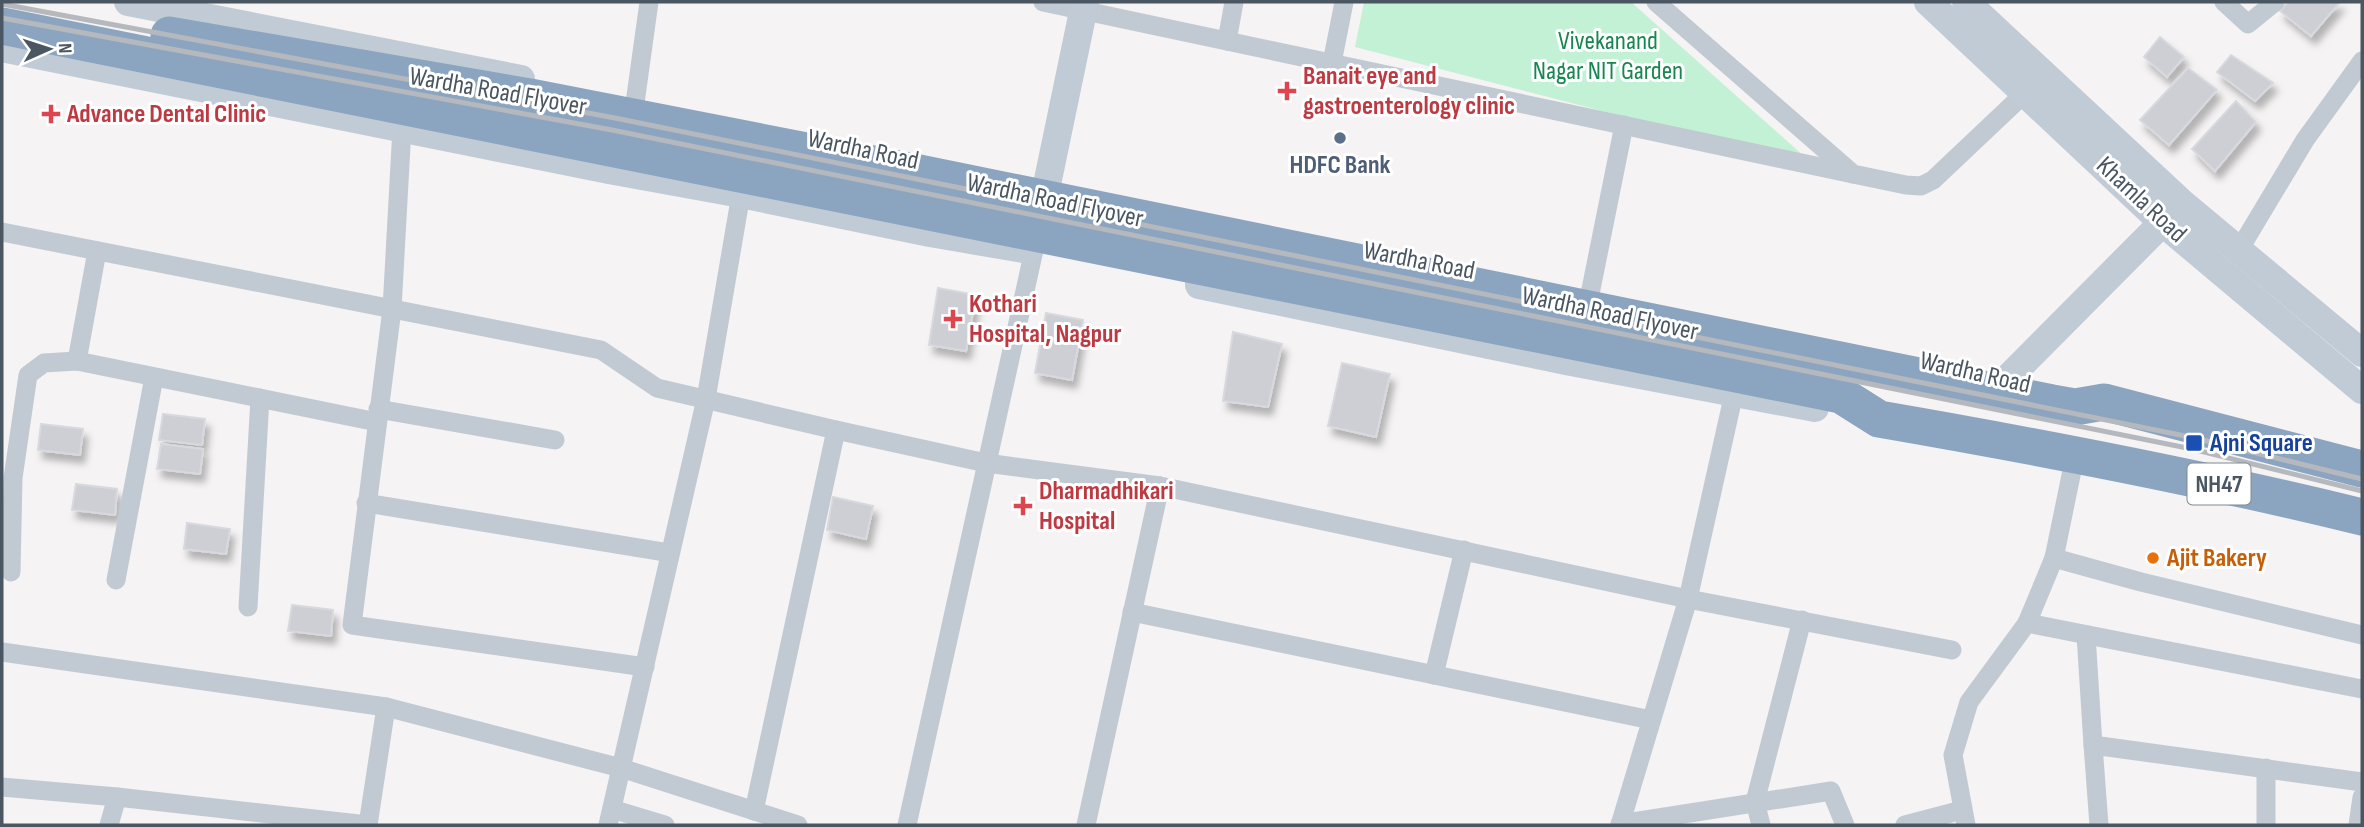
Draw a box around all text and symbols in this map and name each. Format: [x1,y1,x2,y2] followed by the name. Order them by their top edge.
[14,14,84,84] north arrow
[1533,26,1683,87] park label: Vivekanand Nagar NIT Garden
[53,43,76,54] text: N
[407,61,590,123] street label: Wardha Road Flyover
[1303,61,1515,122] place label: Banait eye and gastroenterology clinic
[1277,81,1297,101] marker: Banait eye and gastroenterology clinic
[66,99,266,130] place label: Advance Dental Clinic
[41,104,61,124] marker: Advance Dental Clinic
[805,123,921,177] street label: Wardha Road
[1332,130,1348,146] marker: HDFC Bank
[1290,150,1390,181] place label: HDFC Bank
[2089,150,2193,250] street label: Khamla Road
[964,167,1147,235] street label: Wardha Road Flyover
[1361,235,1477,287] street label: Wardha Road
[1519,280,1702,348] street label: Wardha Road Flyover
[969,289,1122,350] place label: Kothari Hospital, Nagpur
[943,309,963,329] marker: Kothari Hospital, Nagpur
[1917,345,2033,401] street label: Wardha Road
[2209,428,2313,459] place label: Ajni Square
[2184,433,2204,453] marker: Ajni Square
[2188,463,2250,504] road number: NH47
[1039,476,1174,537] place label: Dharmadhikari Hospital
[1013,496,1033,516] marker: Dharmadhikari Hospital
[2166,543,2267,574] place label: Ajit Bakery
[2145,550,2161,566] marker: Ajit Bakery

